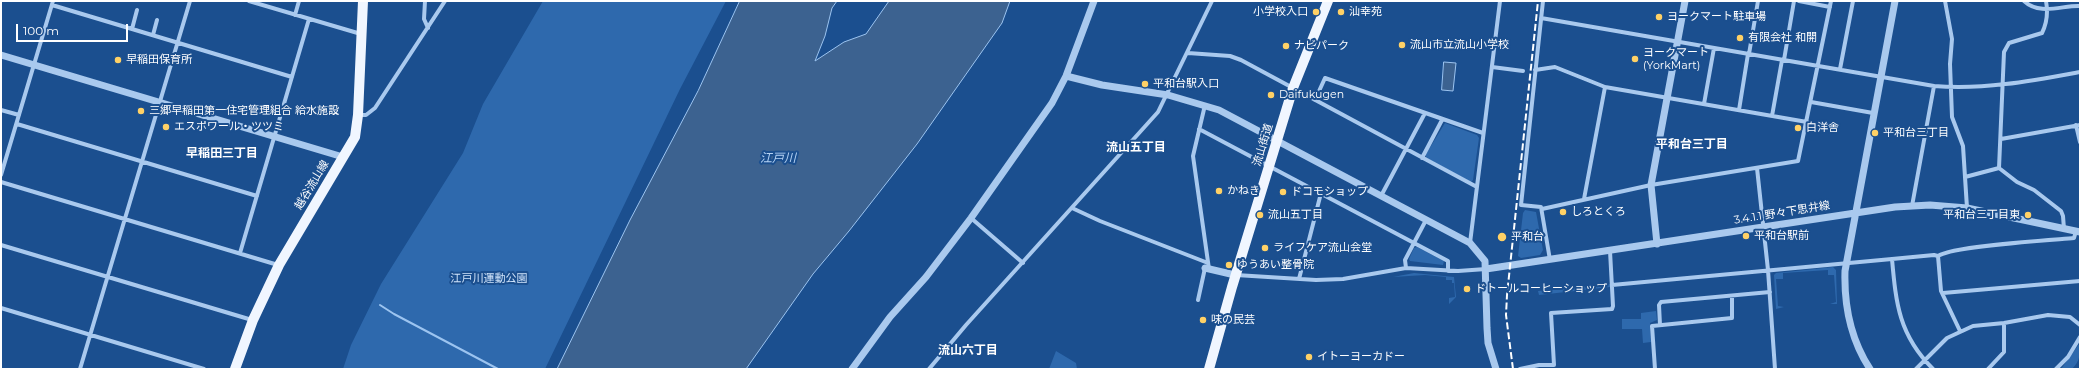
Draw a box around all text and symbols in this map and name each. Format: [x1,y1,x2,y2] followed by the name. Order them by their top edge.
[1253,5,1308,19] place label: 小学校入口
[1349,5,1382,19] place label: 汕幸苑
[1311,7,1321,17] marker: 小学校入口
[1336,7,1346,17] marker: 汕幸苑
[1667,10,1766,24] place label: ヨークマート駐車場
[1654,12,1664,22] marker: ヨークマート駐車場
[18,16,130,42] scale bar
[23,23,59,38] text: 100 m
[1748,31,1817,45] place label: 有限会社 和開
[1735,33,1745,43] marker: 有限会社 和開
[1410,38,1509,52] place label: 流山市立流山小学校
[1294,39,1349,53] place label: ナビパーク
[1397,40,1407,50] marker: 流山市立流山小学校
[1281,41,1291,51] marker: ナビパーク
[1643,46,1709,72] place label: ヨークマート (YorkMart)
[126,53,192,67] place label: 早稲田保育所
[1630,54,1640,64] marker: ヨークマート (YorkMart)
[113,55,123,65] marker: 早稲田保育所
[1153,77,1219,91] place label: 平和台駅入口
[1140,79,1150,89] marker: 平和台駅入口
[1279,88,1344,102] place label: Daifukugen
[1266,90,1276,100] marker: Daifukugen
[149,104,339,118] place label: 三郷早稲田第一住宅管理組合 給水施設
[136,106,146,116] marker: 三郷早稲田第一住宅管理組合 給水施設
[174,120,284,134] place label: エスポワール・ツツミ
[1806,121,1839,135] place label: 白洋舎
[161,122,171,132] marker: エスポワール・ツツミ
[1250,122,1276,168] street label: 流山街道
[1793,123,1803,133] marker: 白洋舎
[1883,126,1949,140] place label: 平和台三丁目
[1870,128,1880,138] marker: 平和台三丁目
[1656,137,1728,151] district label: 平和台三丁目
[1106,140,1166,154] district label: 流山五丁目
[186,146,258,160] district label: 早稲田三丁目
[760,151,796,165] water label: 江戸川
[292,158,332,212] street label: 越谷流山線
[1227,184,1260,198] place label: かねき
[1291,185,1368,199] place label: ドコモショップ
[1214,186,1224,196] marker: かねき
[1278,187,1288,197] marker: ドコモショップ
[1733,199,1831,227] street label: 3.4.1.1 野々下思井線
[1571,205,1626,219] place label: しろとくろ
[1558,207,1568,217] marker: しろとくろ
[1268,208,1323,222] place label: 流山五丁目
[1943,208,2020,222] place label: 平和台三丁目東
[1255,210,1265,220] marker: 流山五丁目
[2023,210,2033,220] marker: 平和台三丁目東
[1754,229,1809,243] place label: 平和台駅前
[1511,230,1544,244] place label: 平和台
[1496,231,1508,243] marker: 平和台
[1741,231,1751,241] marker: 平和台駅前
[1273,241,1372,255] place label: ライフケア流山会堂
[1260,243,1270,253] marker: ライフケア流山会堂
[1237,258,1314,272] place label: ゆうあい整骨院
[1224,260,1234,270] marker: ゆうあい整骨院
[451,272,527,286] park label: 江戸川運動公園
[1475,282,1607,296] place label: ドトールコーヒーショップ
[1462,284,1472,294] marker: ドトールコーヒーショップ
[1211,313,1255,327] place label: 味の民芸
[1198,315,1208,325] marker: 味の民芸
[938,343,998,357] district label: 流山六丁目
[1317,350,1405,364] place label: イトーヨーカドー
[1304,352,1314,362] marker: イトーヨーカドー

